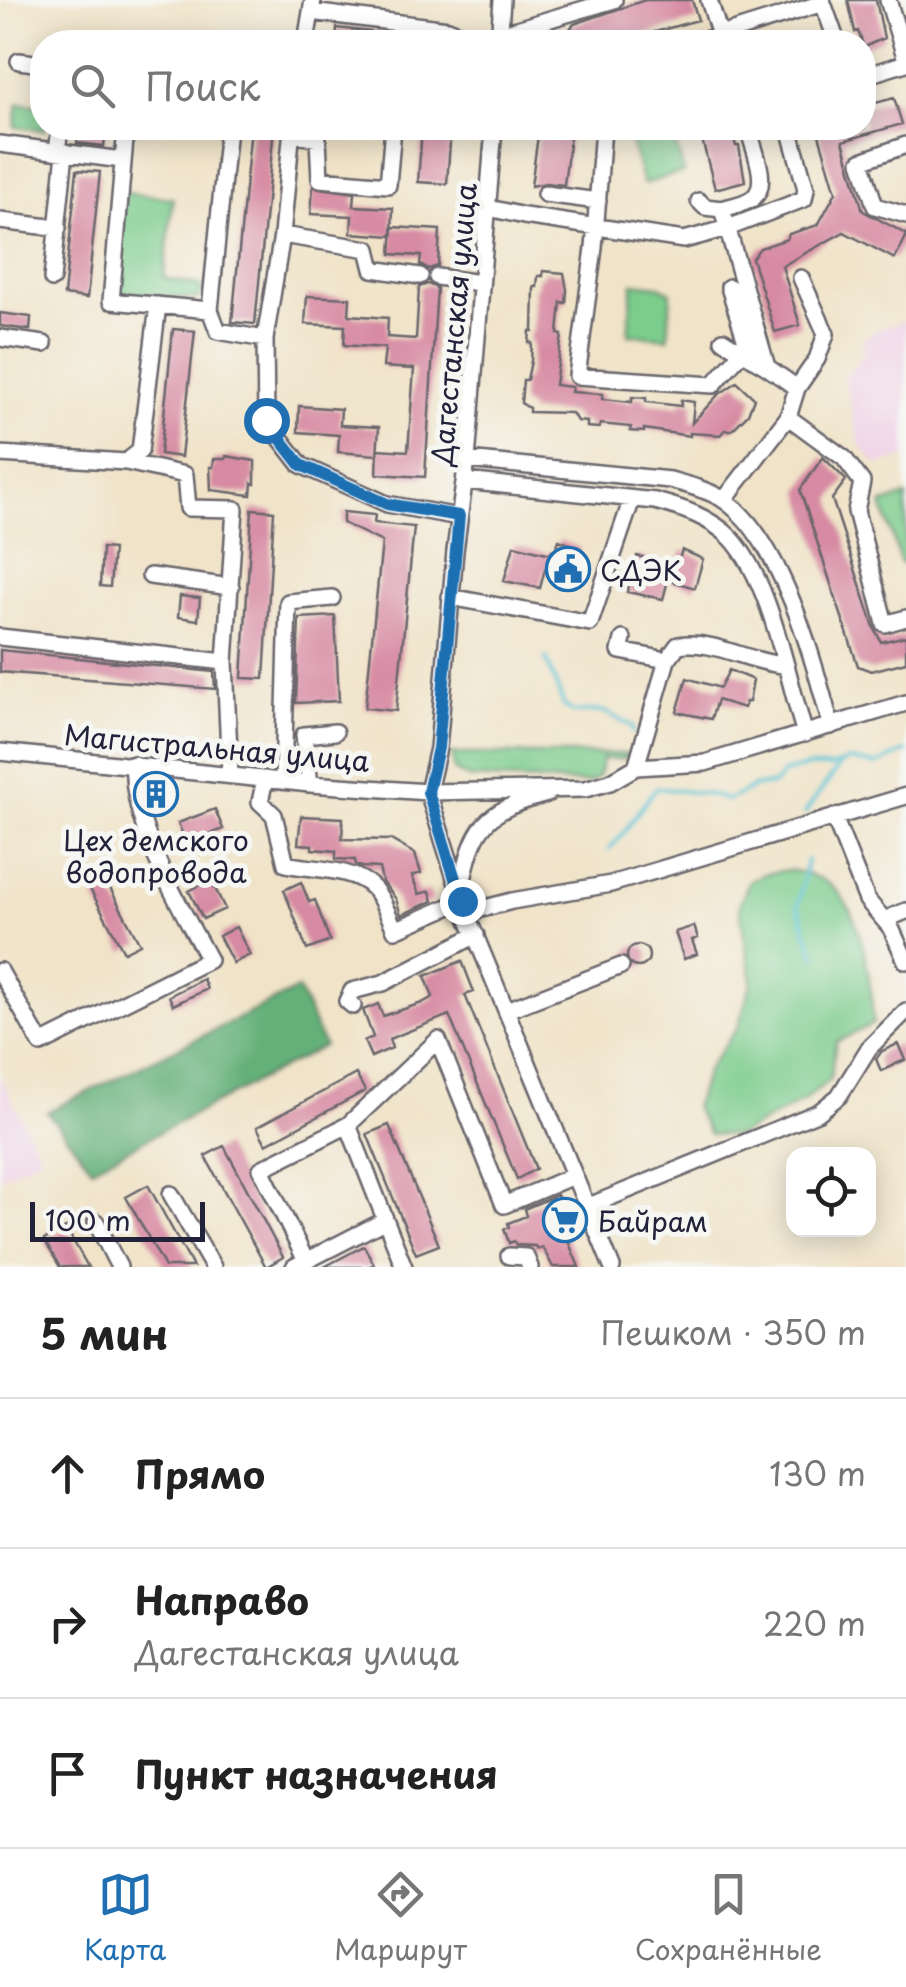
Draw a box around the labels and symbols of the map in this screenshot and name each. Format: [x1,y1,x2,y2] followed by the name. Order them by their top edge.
[419,181,487,468] street label: Дагестанская улица
[244,398,290,444] route start
[545,546,591,592] public building icon: СДЭК
[600,548,682,591] place label: СДЭК
[62,712,372,782] street label: Магистральная улица
[133,771,179,817] building icon: Цех демского водопровода
[63,818,249,893] place label: Цех демского водопровода
[440,879,486,925] route end
[30,1197,205,1242] scale bar
[542,1197,588,1243] supermarket icon: Байрам
[598,1199,708,1242] place label: Байрам

